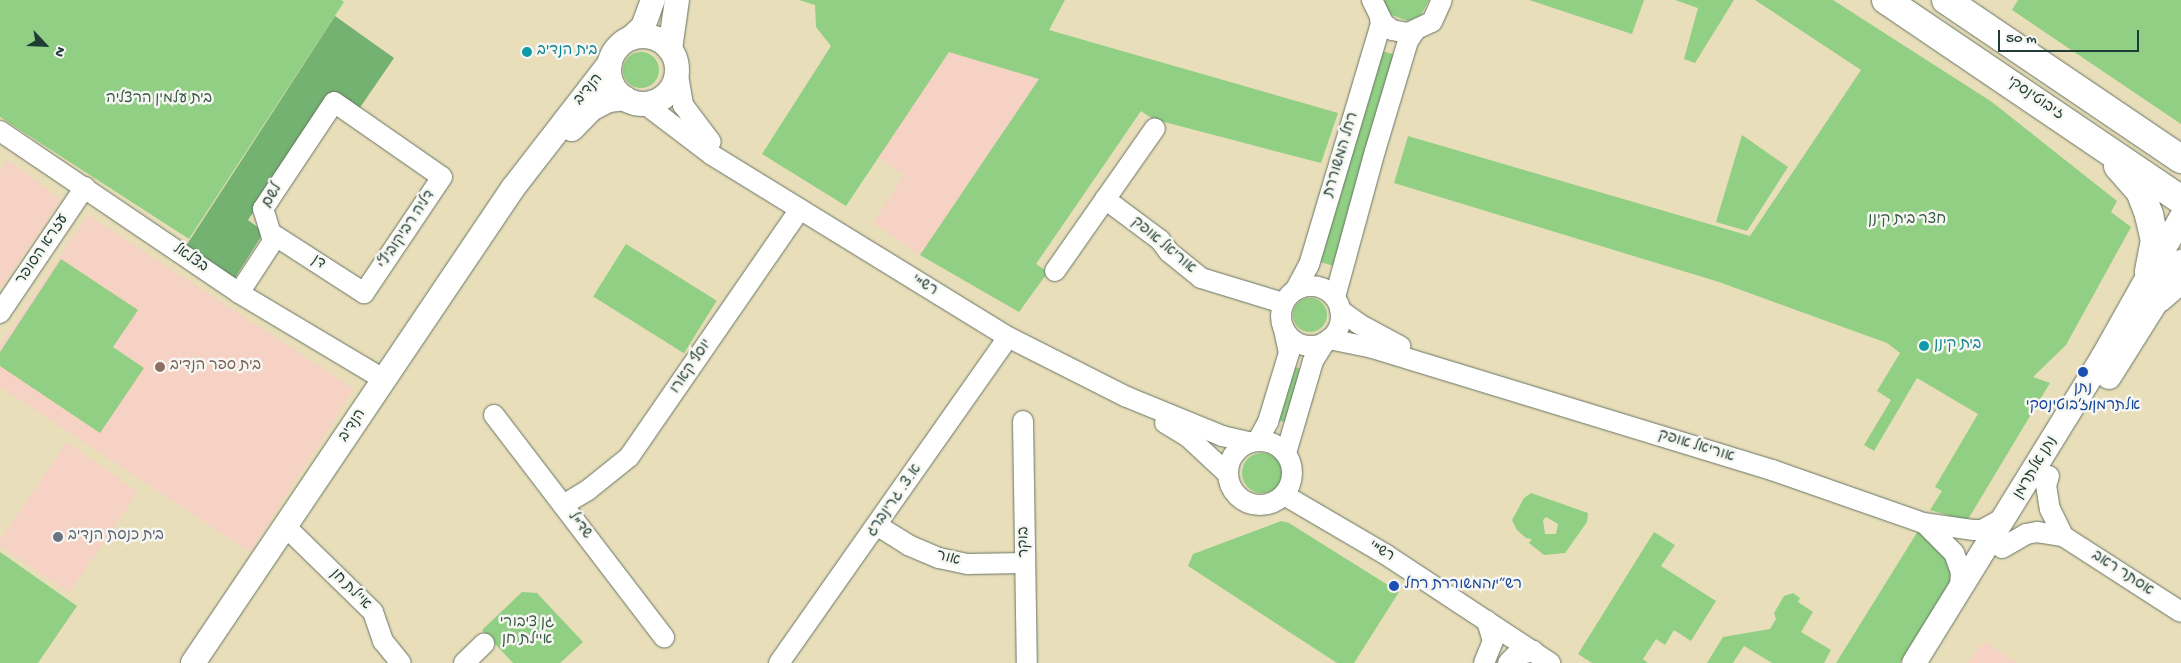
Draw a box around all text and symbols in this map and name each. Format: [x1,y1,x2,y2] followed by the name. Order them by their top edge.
[20,20,70,70] north arrow
[2001,20,2142,52] scale bar
[2006,30,2037,48] text: 50 m
[537,43,597,61] place label: בית הנדיב
[49,44,69,59] text: N
[521,46,533,58] marker: בית הנדיב
[571,71,607,109] street label: הנדיב
[2003,73,2067,125] street label: ז'בוטינסקי
[106,91,212,109] park label: בית עלמין הרצליה
[1321,110,1363,200] street label: רחל המשוררת
[259,181,287,211] street label: לשם
[374,188,440,272] street label: 'דליה רביקוביץ
[13,211,73,289] street label: עזרא הסופר
[1868,212,1946,230] park label: חצר בית קינן
[1127,214,1199,278] street label: אוריאל אופק
[169,241,211,277] street label: בצלאל
[308,252,328,274] street label: דן
[908,271,940,301] street label: רש"י
[667,336,717,398] street label: יוסף קארו
[1934,337,1981,355] place label: בית קינן
[1918,340,1930,352] marker: בית קינן
[170,358,261,376] place label: בית ספר הנדיב
[154,361,166,373] marker: בית ספר הנדיב
[2077,366,2089,378] marker: נתן אלתרמן/ז׳בוטינסקי
[2026,380,2140,415] place label: נתן אלתרמן/ז׳בוטינסקי
[336,406,370,446] street label: הנדיב
[1656,427,1736,467] street label: אוריאל אופק
[2010,433,2062,503] street label: נתן אלתרמן
[864,461,926,541] street label: א.צ. גרינברג
[563,509,595,543] street label: שד"ל
[1016,526,1034,558] street label: בוקר
[68,528,164,546] place label: בית כנסת הנדיב
[52,531,64,543] marker: בית כנסת הנדיב
[1365,537,1397,567] street label: רש"י
[934,547,962,571] street label: אור
[2088,547,2156,601] street label: אסתר ראב
[326,566,374,614] street label: איילת חן
[1404,577,1522,595] place label: רש״י/המשוררת רחל
[1388,580,1400,592] marker: רש״י/המשוררת רחל
[500,614,554,649] park label: גן ציבורי איילת חן

